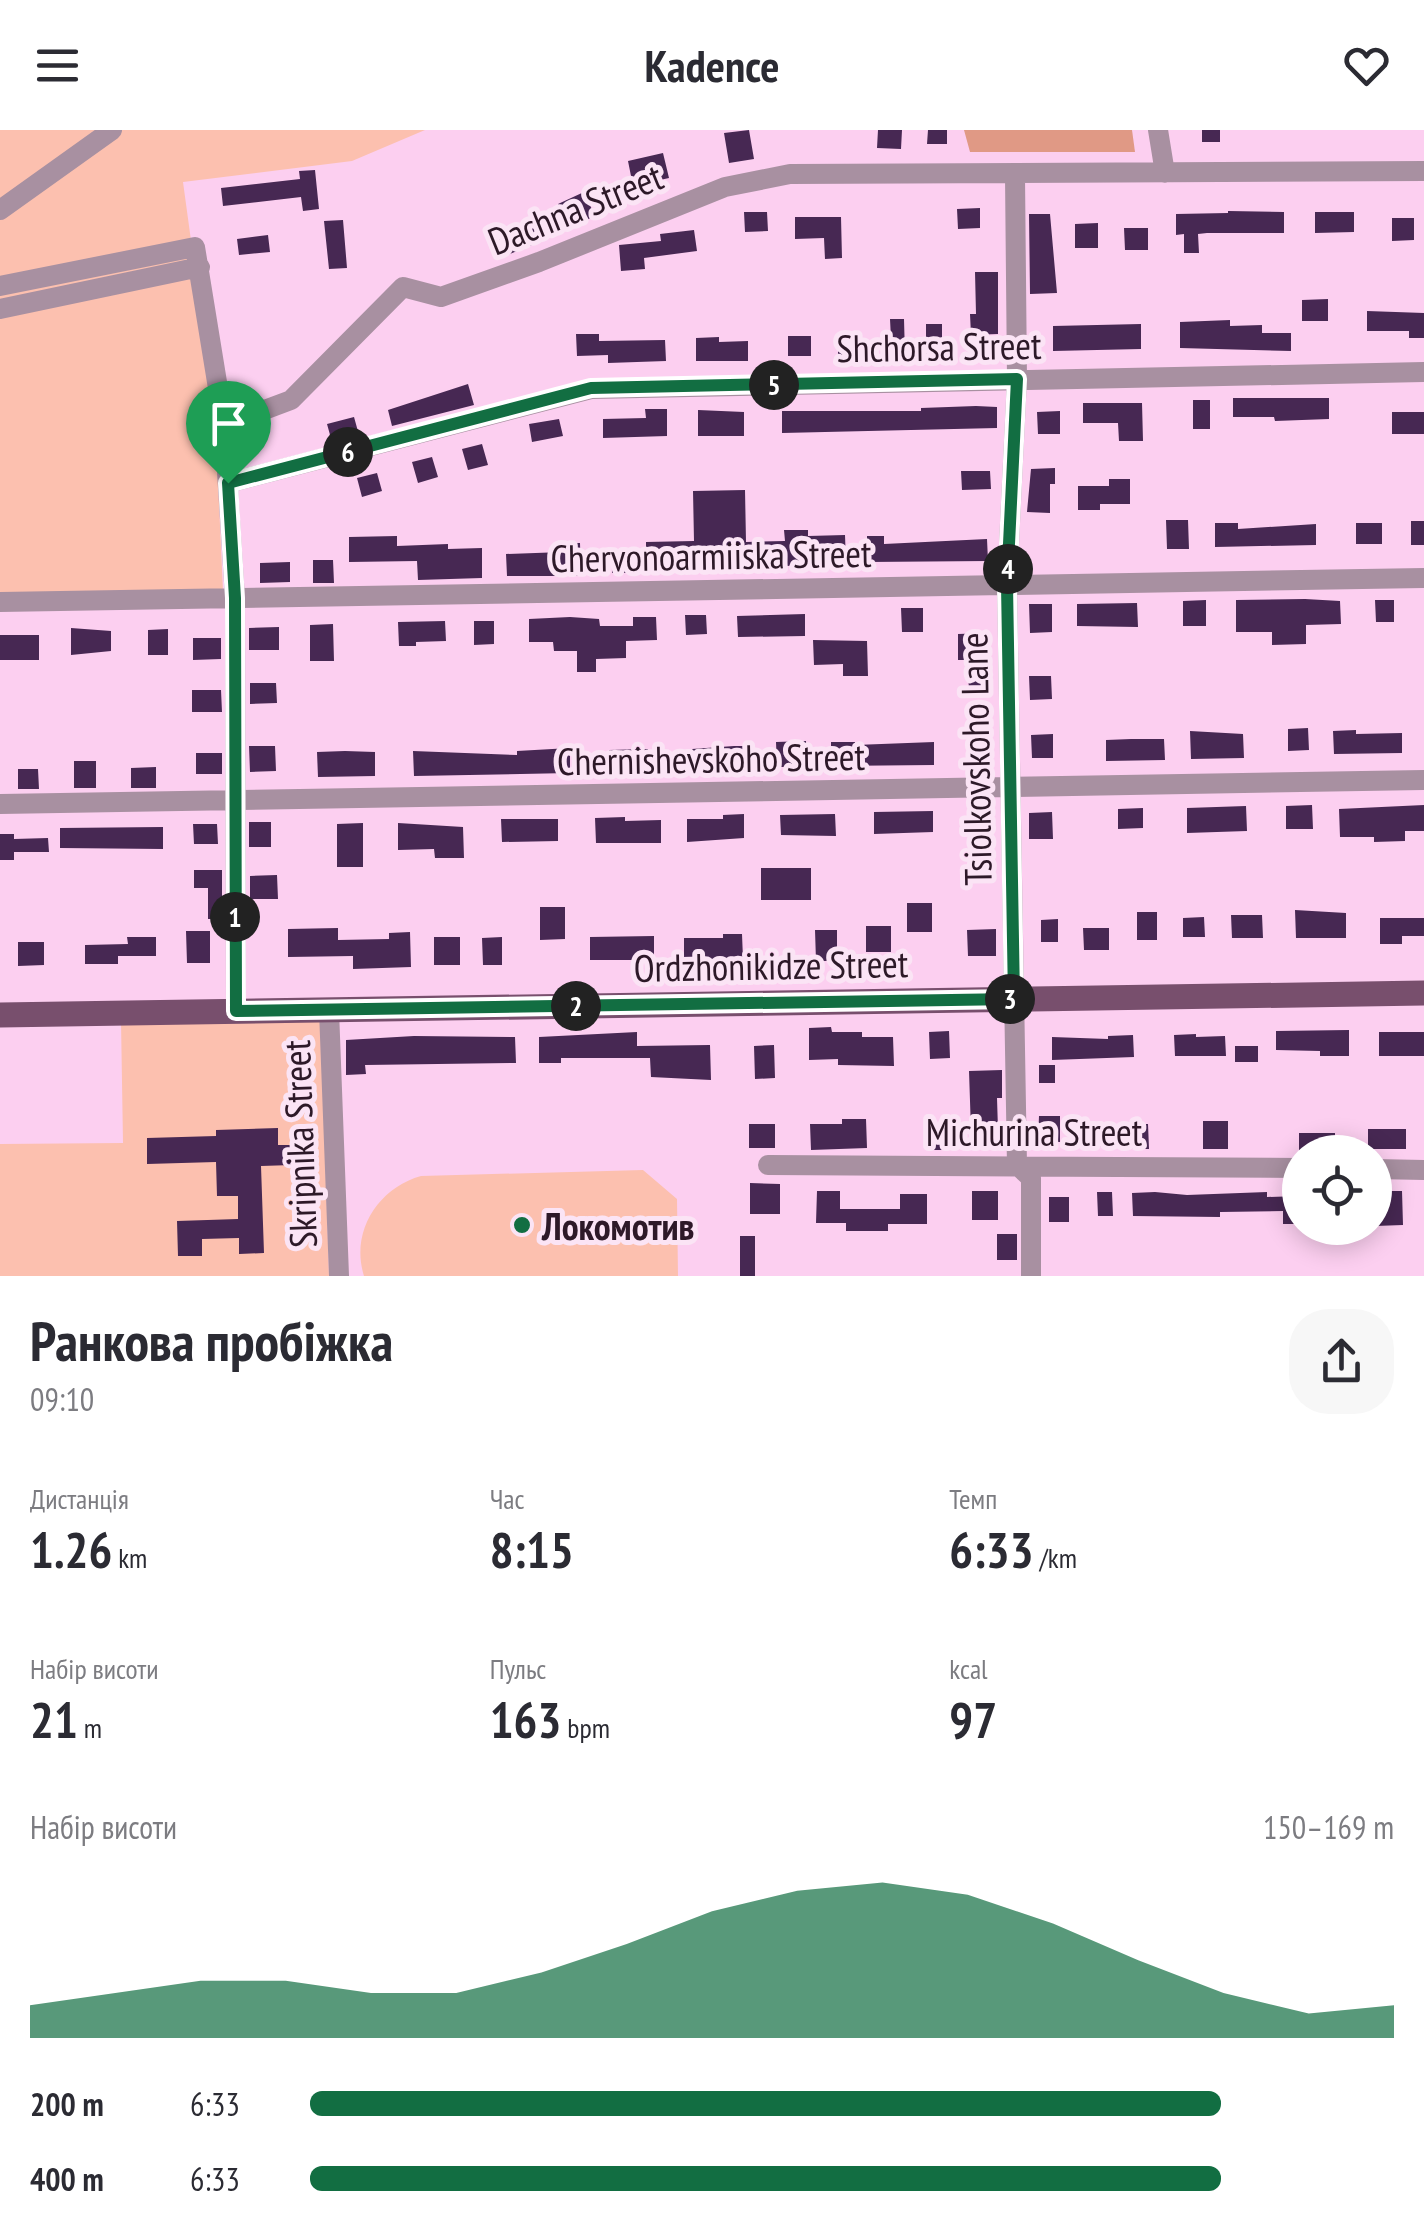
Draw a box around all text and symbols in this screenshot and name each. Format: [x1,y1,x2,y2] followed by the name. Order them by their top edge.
[644,36,780,94] text: Kadence
[30,38,85,93] icon: menu
[1339,38,1394,93] icon: heart
[481,151,670,265] street label: Dachna Street
[836,320,1042,372] street label: Shchorsa Street
[749,360,799,410] pin: 5
[767,366,781,403] text: 5
[186,381,271,484] pin
[201,396,256,451] icon: arrive
[323,427,373,477] pin: 6
[341,433,355,470] text: 6
[550,528,872,582] street label: Chervonoarmiiska Street
[983,544,1033,594] pin: 4
[1001,550,1015,587] text: 4
[948,632,1002,886] street label: Tsiolkovskoho Lane
[557,731,866,785] street label: Chernishevskoho Street
[210,892,260,942] pin: 1
[228,898,242,935] text: 1
[633,938,909,992] street label: Ordzhonikidze Street
[985,974,1035,1024] pin: 3
[1003,980,1017,1017] text: 3
[551,981,601,1031] pin: 2
[569,987,583,1024] text: 2
[271,1039,327,1249] street label: Skripnika Street
[926,1107,1143,1156] street label: Michurina Street
[1282,1135,1392,1245] map controls
[1282,1135,1392,1245] button: locate
[541,1201,695,1250] place label: Локомотив
[511,1214,533,1236] marker: Локомотив
[30,1305,393,1376] text: Ранкова пробіжка
[1289,1309,1394,1414] button: share
[30,1378,94,1420] text: 09:10
[30,1480,129,1517] text: Дистанція
[490,1480,524,1517] text: Час
[949,1480,997,1517] text: Темп
[30,1517,112,1582] text: 1.26
[490,1517,574,1582] text: 8:15
[949,1517,1034,1582] text: 6:33
[112,1539,147,1576] text: km
[1034,1539,1077,1576] text: /km
[30,1650,159,1687] text: Набір висоти
[490,1650,546,1687] text: Пульс
[949,1650,988,1687] text: kcal
[30,1687,78,1752] text: 21
[490,1687,561,1752] text: 163
[949,1687,997,1752] text: 97
[78,1709,102,1746] text: m
[561,1709,610,1746] text: bpm
[30,1806,177,1848] text: Набір висоти
[1263,1806,1394,1848] text: 150–169 m
[30,2083,104,2125] text: 200 m
[190,2083,240,2125] text: 6:33
[30,2158,104,2200] text: 400 m
[190,2158,240,2200] text: 6:33

